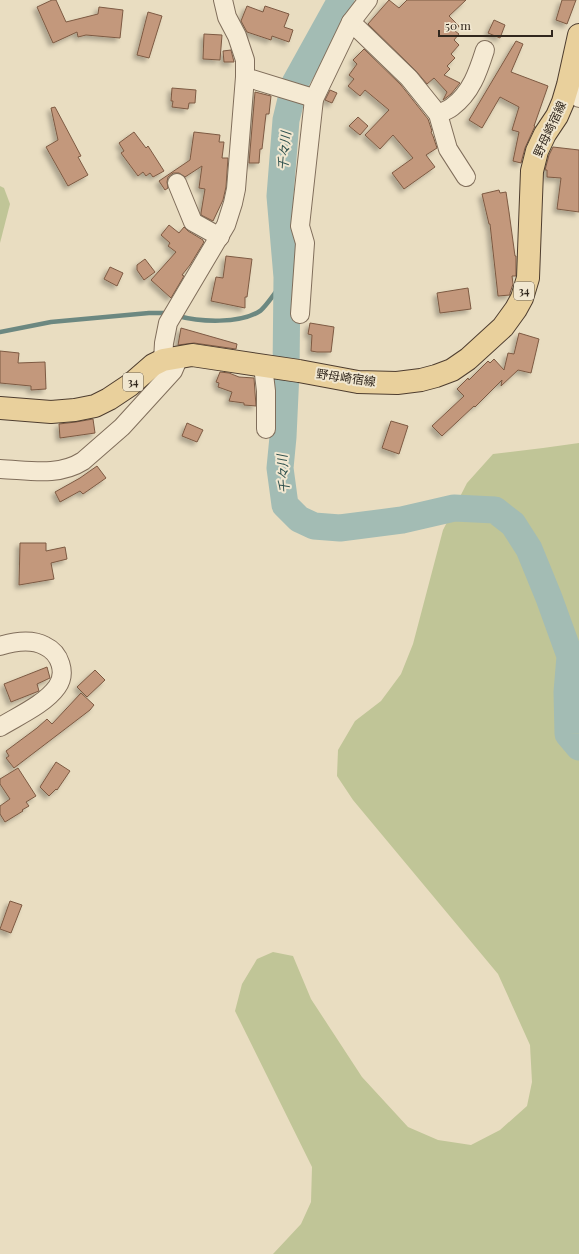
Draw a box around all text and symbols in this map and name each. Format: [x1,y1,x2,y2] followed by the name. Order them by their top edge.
[439,12,552,38] scale bar
[445,17,471,33] text: 50 m
[529,98,569,159] street label: 野母崎宿線
[273,129,294,171] water label: 千々川
[514,282,534,300] road number: 34
[315,365,377,389] street label: 野母崎宿線
[123,373,143,391] road number: 34
[273,452,292,494] water label: 千々川

